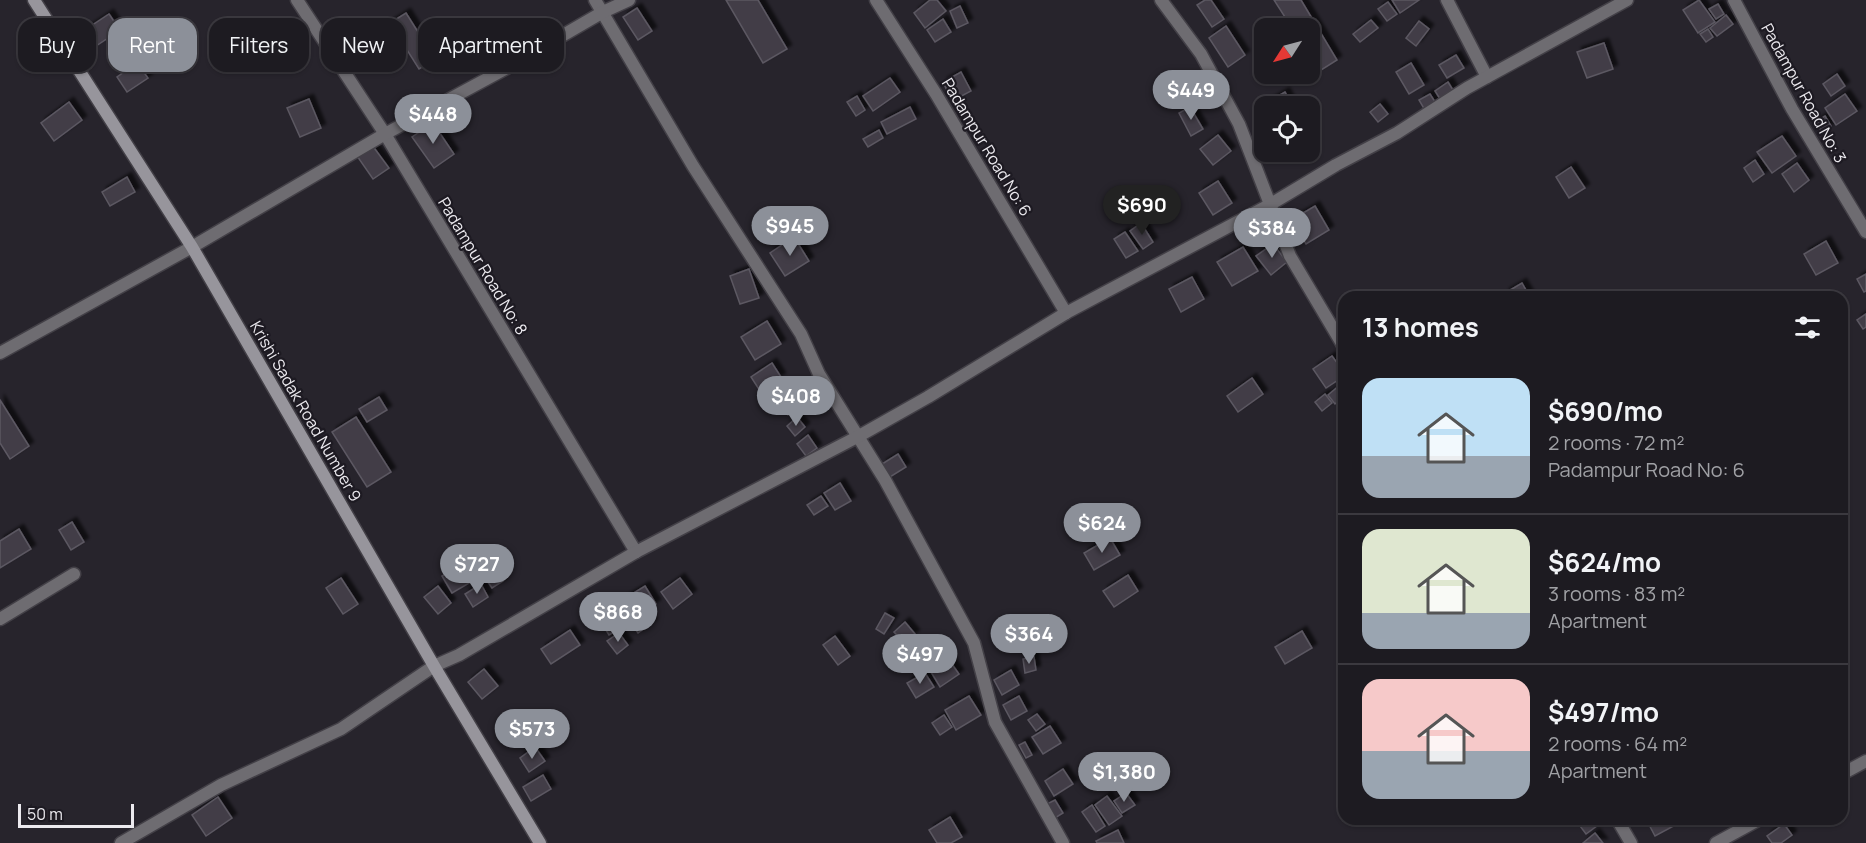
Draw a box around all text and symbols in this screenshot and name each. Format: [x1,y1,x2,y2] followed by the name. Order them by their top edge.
[18,18,96,72] chip: Buy
[108,18,197,72] chip: Rent
[209,18,309,72] chip: Filters
[321,18,406,72] chip: New
[418,18,564,72] chip: Apartment
[1254,18,1320,84] north arrow
[1254,18,1320,162] map controls
[1756,19,1852,167] street label: Padampur Road No: 3
[1155,70,1227,121] pin: $449
[937,74,1037,220] street label: Padampur Road No: 6
[1167,76,1215,103] text: $449
[397,94,469,145] pin: $448
[1254,96,1320,162] button: locate
[409,100,457,127] text: $448
[1106,185,1178,236] pin: $690
[1117,191,1167,218] text: $690
[433,193,533,339] street label: Padampur Road No: 8
[754,206,826,257] pin: $945
[1236,208,1308,259] pin: $384
[766,212,814,239] text: $945
[1248,214,1296,241] text: $384
[1362,309,1479,345] text: 13 homes
[1791,311,1824,344] icon: filters
[245,317,367,505] street label: Krishi Sadak Road Number 9
[760,376,832,427] pin: $408
[771,382,821,409] text: $408
[1548,393,1663,429] text: $690/mo
[1410,402,1482,474] icon: home
[1548,429,1684,456] text: 2 rooms · 72 m²
[1548,456,1745,483] text: Padampur Road No: 6
[1066,503,1138,554] pin: $624
[1078,509,1126,536] text: $624
[441,544,513,595] pin: $727
[1548,544,1661,580] text: $624/mo
[454,550,500,577] text: $727
[1410,553,1482,625] icon: home
[1548,580,1685,607] text: 3 rooms · 83 m²
[582,592,654,643] pin: $868
[593,598,643,625] text: $868
[1548,607,1647,634] text: Apartment
[993,614,1065,665] pin: $364
[1005,620,1053,647] text: $364
[884,634,956,685] pin: $497
[896,640,944,667] text: $497
[1548,694,1659,730] text: $497/mo
[1410,703,1482,775] icon: home
[496,709,568,760] pin: $573
[509,715,555,742] text: $573
[1548,730,1687,757] text: 2 rooms · 64 m²
[1075,752,1173,803] pin: $1,380
[1548,757,1647,784] text: Apartment
[1092,758,1156,785] text: $1,380
[18,801,134,828] scale bar
[27,803,63,825] text: 50 m

